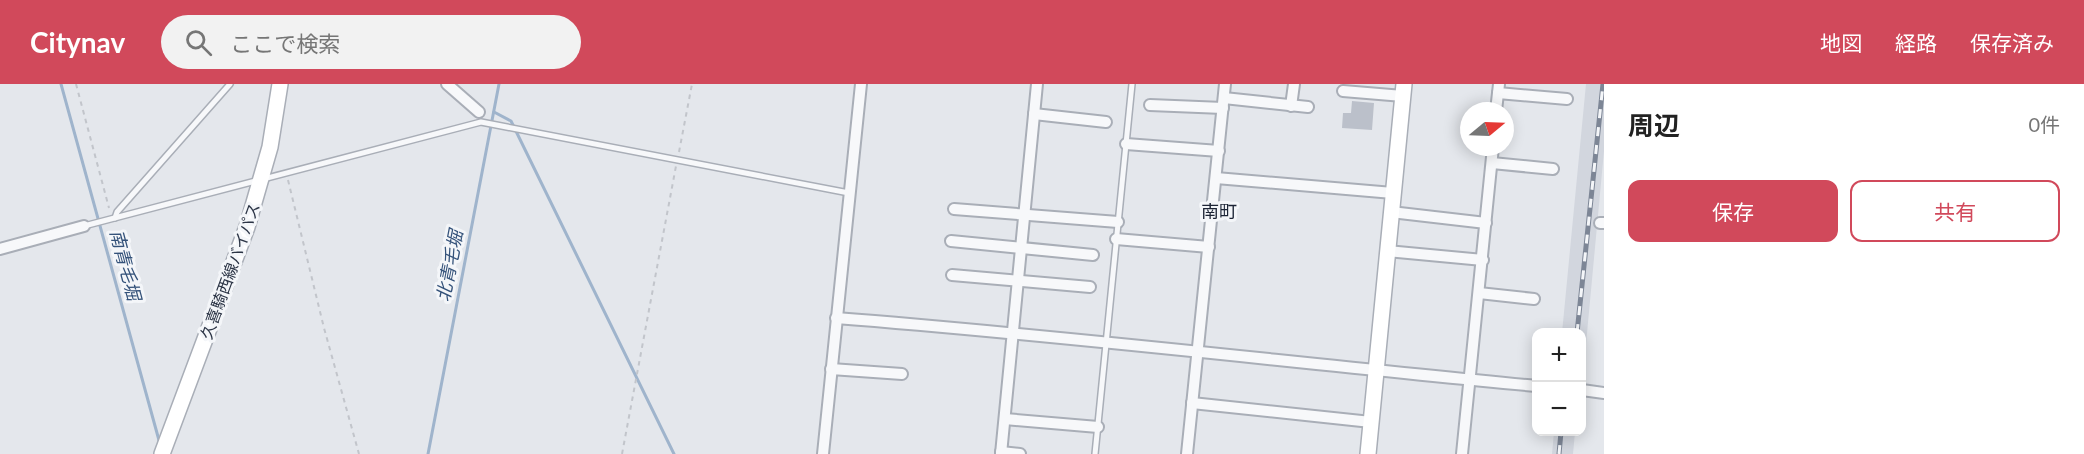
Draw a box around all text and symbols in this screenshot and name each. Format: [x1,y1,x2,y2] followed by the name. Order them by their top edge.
[161,15,581,69] search box
[30,25,125,59] text: Citynav
[182,26,215,59] icon: search
[230,30,340,57] text: ここで検索
[1820,30,1862,55] text: 地図
[1895,30,1937,55] text: 経路
[1970,30,2054,55] text: 保存済み
[1460,102,1514,156] north arrow
[1628,109,1680,141] text: 周辺
[2028,112,2060,136] text: 0件
[1628,180,1838,242] button: 保存
[1850,180,2060,242] button: 共有
[196,200,263,342] street label: 久喜騎西線バイパス
[1201,200,1237,222] district label: 南町
[431,225,467,303] water label: 北青毛堀
[106,227,147,305] water label: 南青毛堀
[1532,328,1586,436] map controls
[1532,328,1586,382] button: +
[1532,382,1586,436] button: −

